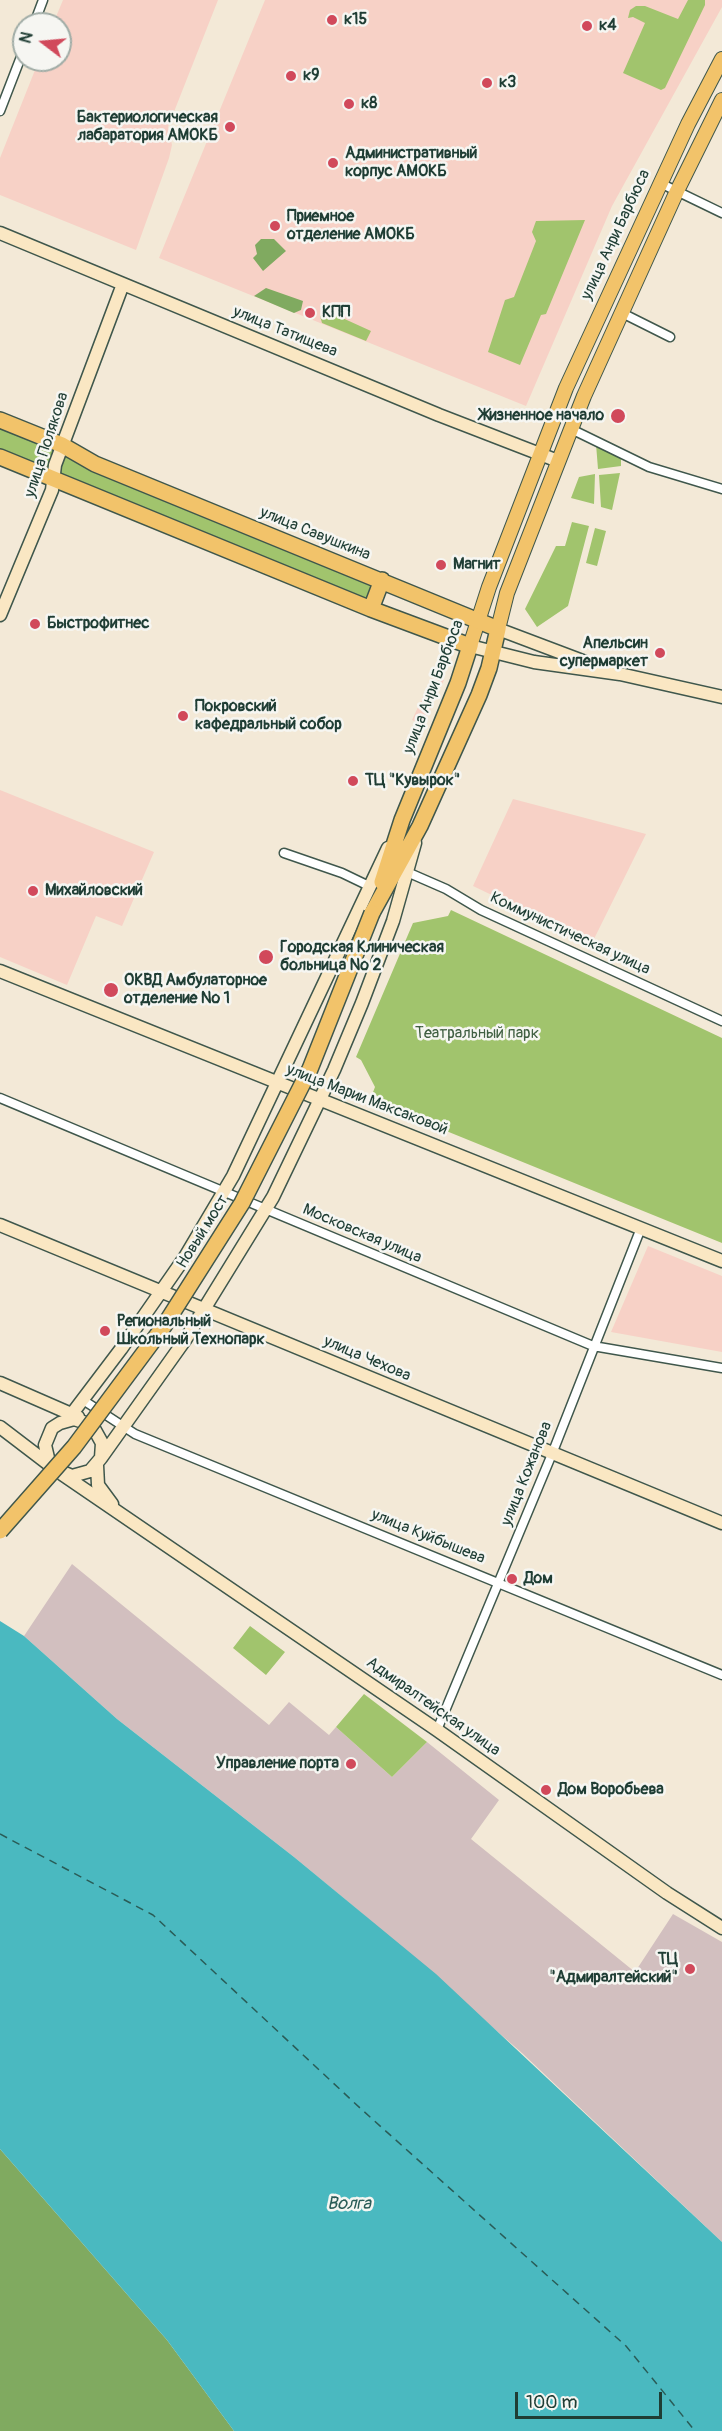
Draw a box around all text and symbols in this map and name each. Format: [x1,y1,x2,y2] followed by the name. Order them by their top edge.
[344,10,367,30] place label: к15
[12,12,72,72] north arrow
[325,13,339,27] marker: к15
[599,16,617,36] place label: к4
[580,19,594,33] marker: к4
[16,30,38,46] text: N
[303,66,319,86] place label: к9
[284,69,298,83] marker: к9
[499,73,516,93] place label: к3
[480,76,494,90] marker: к3
[361,94,377,114] place label: к8
[342,97,356,111] marker: к8
[77,108,218,146] place label: Бактериологическая лабаратория АМОКБ
[223,120,237,134] marker: Бактериологическая лабаратория АМОКБ
[345,144,478,182] place label: Административный корпус АМОКБ
[326,156,340,170] marker: Административный корпус АМОКБ
[577,167,655,303] street label: улица Анри Барбюса
[287,207,415,245] place label: Приемное отделение АМОКБ
[268,219,282,233] marker: Приемное отделение АМОКБ
[230,302,340,362] street label: улица Татищева
[322,303,350,323] place label: КПП
[303,306,317,320] marker: КПП
[21,390,73,500] street label: улица Полякова
[480,406,604,426] place label: Жизненное начало
[609,407,627,425] marker: Жизненное начало
[257,503,373,565] street label: улица Савушкина
[453,555,501,575] place label: Магнит
[434,558,448,572] marker: Магнит
[47,614,149,634] place label: Быстрофитнес
[28,617,42,631] marker: Быстрофитнес
[400,617,468,757] street label: улица Анри Барбюса
[560,634,648,672] place label: Апельсин супермаркет
[653,646,667,660] marker: Апельсин супермаркет
[195,697,342,735] place label: Покровский кафедральный собор
[176,709,190,723] marker: Покровский кафедральный собор
[365,771,460,791] place label: ТЦ "Кувырок"
[346,774,360,788] marker: ТЦ "Кувырок"
[45,881,143,901] place label: Михайловский
[26,884,40,898] marker: Михайловский
[487,888,653,980] street label: Коммунистическая улица
[280,938,444,976] place label: Городская Клиническая больница № 2
[257,948,275,966] marker: Городская Клиническая больница № 2
[124,971,267,1009] place label: ОКВД Амбулаторное отделение № 1
[102,981,120,999] marker: ОКВД Амбулаторное отделение № 1
[415,1024,539,1044] park label: Театральный парк
[284,1060,450,1140] street label: улица Марии Максаковой
[173,1192,233,1272] street label: Новый мост
[300,1200,424,1268] street label: Московская улица
[117,1312,265,1350] place label: Региональный Школьный Технопарк
[98,1324,112,1338] marker: Региональный Школьный Технопарк
[321,1332,413,1386] street label: улица Чехова
[497,1419,557,1529] street label: улица Кожанова
[368,1505,488,1569] street label: улица Куйбышева
[524,1569,553,1589] place label: Дом
[505,1572,519,1586] marker: Дом
[362,1653,504,1761] street label: Адмиралтейская улица
[216,1754,339,1774] place label: Управление порта
[344,1757,358,1771] marker: Управление порта
[558,1780,664,1800] place label: Дом Воробьева
[539,1783,553,1797] marker: Дом Воробьева
[549,1950,678,1988] place label: ТЦ "Адмиралтейский"
[683,1962,697,1976] marker: ТЦ "Адмиралтейский"
[327,2193,371,2215] water label: Волга
[518,2380,665,2418] scale bar
[526,2391,578,2414] text: 100 m

